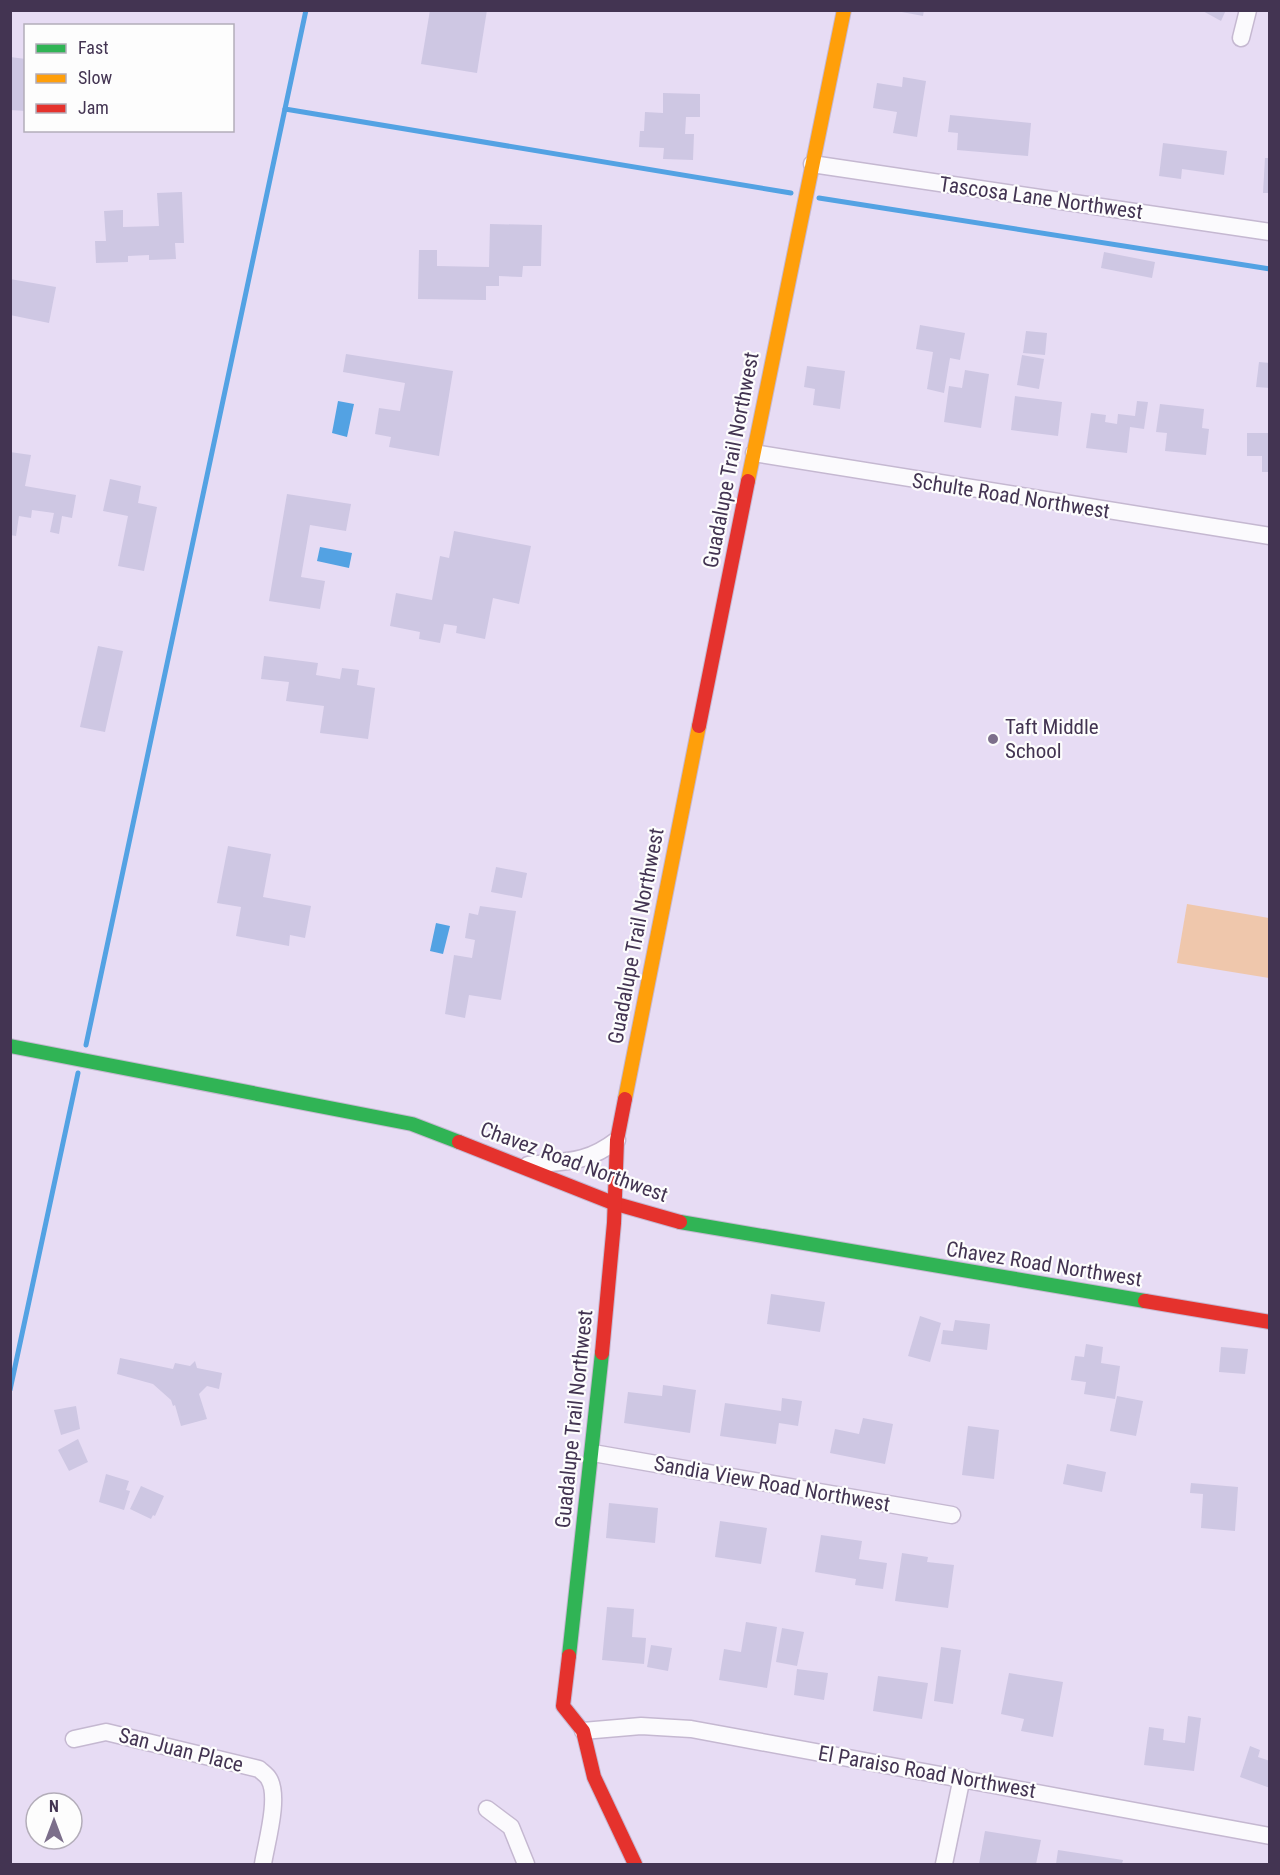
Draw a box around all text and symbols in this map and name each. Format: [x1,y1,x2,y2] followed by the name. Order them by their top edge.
[24,24,234,132] legend
[78,37,109,58] text: Fast
[78,67,113,88] text: Slow
[78,97,109,118] text: Jam
[938,172,1144,224] street label: Tascosa Lane Northwest
[698,350,764,570] street label: Guadalupe Trail Northwest
[911,469,1111,523] street label: Schulte Road Northwest
[1005,715,1099,763] place label: Taft Middle School
[986,732,1000,746] marker: Taft Middle School
[603,826,669,1046] street label: Guadalupe Trail Northwest
[477,1117,671,1207] street label: Chavez Road Northwest
[944,1237,1144,1291] street label: Chavez Road Northwest
[551,1309,597,1529] street label: Guadalupe Trail Northwest
[652,1451,892,1517] street label: Sandia View Road Northwest
[116,1723,246,1777] street label: San Juan Place
[816,1741,1038,1803] street label: El Paraiso Road Northwest
[24,1791,84,1851] north arrow
[49,1797,59,1816] text: N

